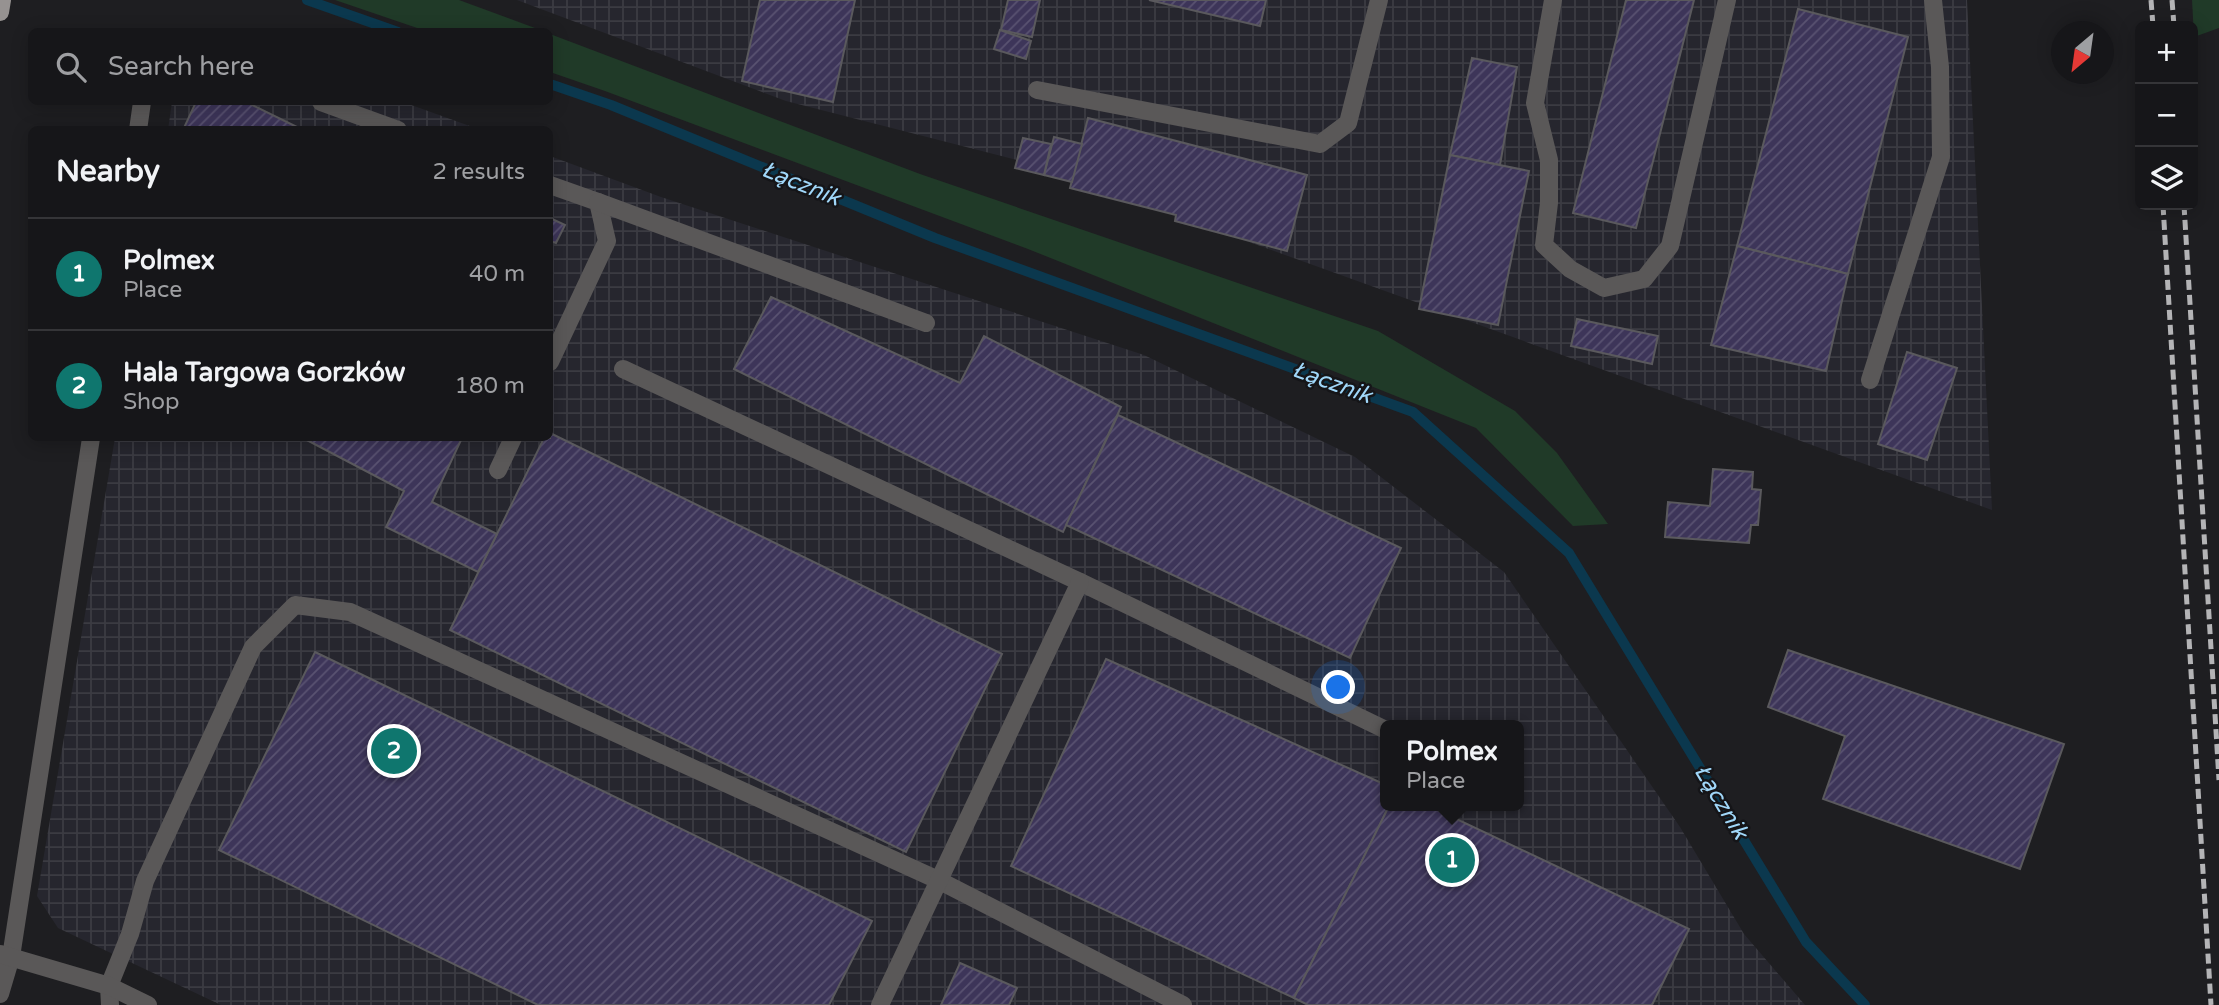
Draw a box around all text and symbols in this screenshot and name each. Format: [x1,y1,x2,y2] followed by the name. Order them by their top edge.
[2051,21,2114,84] north arrow
[2135,21,2198,210] map controls
[2135,21,2198,84] button: +
[28,28,553,105] search box
[52,48,90,86] icon: search
[108,51,254,82] text: Search here
[2135,84,2198,147] button: −
[2135,147,2198,210] button: layers
[56,153,160,190] text: Nearby
[758,156,846,213] water label: Łącznik
[432,158,525,186] text: 2 results
[123,245,215,276] text: Polmex
[72,260,86,288] text: 1
[469,260,525,288] text: 40 m
[123,276,182,304] text: Place
[1289,356,1377,411] water label: Łącznik
[123,357,405,388] text: Hala Targowa Gorzków
[72,372,86,400] text: 2
[455,372,525,400] text: 180 m
[123,388,180,416] text: Shop
[1321,670,1355,704] your location
[1380,720,1524,811] popup
[371,725,417,777] pin: 2
[1406,736,1498,767] text: Polmex
[1688,760,1755,846] water label: Łącznik
[1406,767,1465,795] text: Place
[1429,834,1475,886] pin: 1

